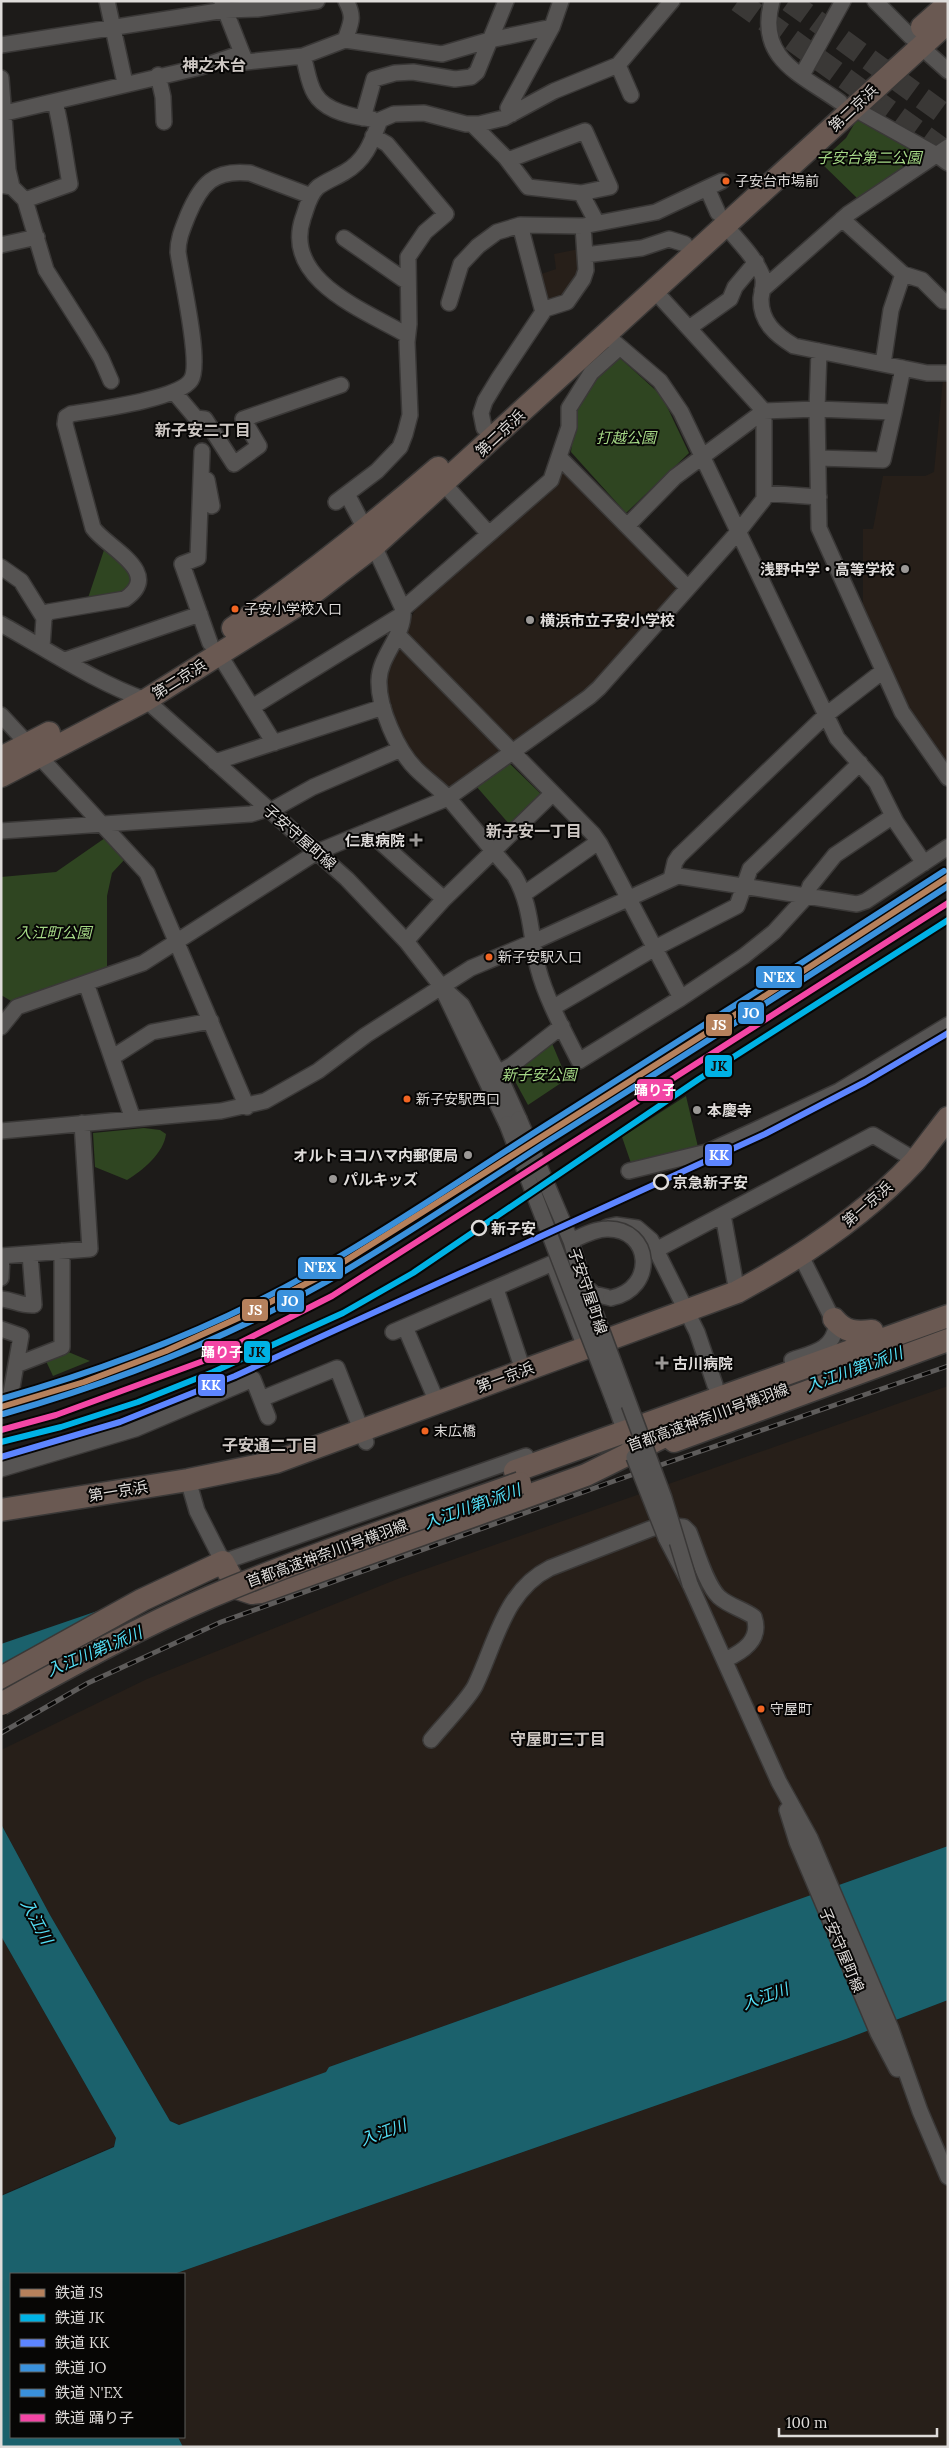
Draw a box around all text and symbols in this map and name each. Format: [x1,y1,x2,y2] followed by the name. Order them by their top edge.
[182,55,246,75] district label: 神之木台
[825,81,881,135] street label: 第二京浜
[816,148,923,167] park label: 子安台第二公園
[735,172,819,190] place label: 子安台市場前
[721,176,731,186] marker: 子安台市場前
[472,406,528,460] street label: 第二京浜
[155,420,251,440] district label: 新子安二丁目
[596,428,658,447] park label: 打越公園
[760,560,895,579] place label: 浅野中学・高等学校
[899,563,911,575] marker: 浅野中学・高等学校
[244,600,342,618] place label: 子安小学校入口
[230,604,240,614] marker: 子安小学校入口
[540,611,675,630] place label: 横浜市立子安小学校
[524,614,536,626] marker: 横浜市立子安小学校
[149,655,209,703] street label: 第二京浜
[260,800,340,874] street label: 子安守屋町線
[486,821,582,841] district label: 新子安一丁目
[345,831,405,850] place label: 仁恵病院
[409,833,423,847] marker: 仁恵病院
[16,923,93,942] park label: 入江町公園
[498,948,582,966] place label: 新子安駅入口
[484,952,494,962] marker: 新子安駅入口
[755,965,803,989] line badge: N'EX
[763,968,795,986] text: N'EX
[737,1001,765,1025] line badge: JO
[743,1004,760,1022] text: JO
[705,1013,733,1037] line badge: JS
[712,1016,726,1034] text: JS
[704,1054,733,1078] line badge: JK
[711,1057,727,1075] text: JK
[501,1065,578,1084] park label: 新子安公園
[636,1078,674,1102] line badge: 踊り子
[634,1081,676,1099] text: 踊り子
[416,1090,500,1108] place label: 新子安駅西口
[402,1094,412,1104] marker: 新子安駅西口
[707,1101,752,1120] place label: 本慶寺
[691,1104,703,1116] marker: 本慶寺
[704,1143,733,1167] line badge: KK
[293,1146,458,1165] place label: オルトヨコハマ内郵便局
[709,1146,729,1164] text: KK
[462,1149,474,1161] marker: オルトヨコハマ内郵便局
[343,1170,418,1189] place label: パルキッズ
[327,1173,339,1185] marker: パルキッズ
[673,1173,748,1192] place label: 京急新子安
[653,1174,669,1190] marker: 京急新子安
[838,1177,896,1231] street label: 第一京浜
[491,1219,536,1238] place label: 新子安
[471,1220,487,1236] marker: 新子安
[564,1245,612,1337] street label: 子安守屋町線
[297,1256,344,1280] line badge: N'EX
[304,1258,336,1276] text: N'EX
[276,1289,305,1313] line badge: JO
[282,1292,299,1310] text: JO
[241,1298,269,1322] line badge: JS
[248,1301,262,1319] text: JS
[203,1340,241,1364] line badge: 踊り子
[243,1340,271,1364] line badge: JK
[803,1342,907,1396] water label: 入江川第1派川
[201,1343,243,1361] text: 踊り子
[249,1343,265,1361] text: JK
[673,1354,733,1373] place label: 古川病院
[655,1356,669,1370] marker: 古川病院
[474,1358,536,1396] street label: 第一京浜
[197,1373,226,1397] line badge: KK
[201,1376,221,1394] text: KK
[625,1379,791,1455] street label: 首都高速神奈川1号横羽線
[434,1422,476,1440] place label: 末広橋
[420,1426,430,1436] marker: 末広橋
[222,1435,318,1455] district label: 子安通二丁目
[87,1477,149,1505] street label: 第一京浜
[421,1479,525,1533] water label: 入江川第1派川
[244,1515,410,1591] street label: 首都高速神奈川1号横羽線
[43,1621,147,1680] water label: 入江川第1派川
[770,1700,812,1718] place label: 守屋町
[756,1704,766,1714] marker: 守屋町
[510,1729,606,1749] district label: 守屋町三丁目
[17,1895,58,1949] water label: 入江川
[816,1905,868,1995] street label: 子安守屋町線
[739,1978,793,2014] water label: 入江川
[357,2114,411,2150] water label: 入江川
[10,2273,185,2438] legend
[55,2283,103,2302] text: 鉄道 JS
[55,2308,106,2327] text: 鉄道 JK
[55,2333,110,2352] text: 鉄道 KK
[55,2358,106,2377] text: 鉄道 JO
[55,2383,123,2402] text: 鉄道 N'EX
[779,2406,936,2438] scale bar
[55,2408,134,2427] text: 鉄道 踊り子
[786,2413,827,2432] text: 100 m

